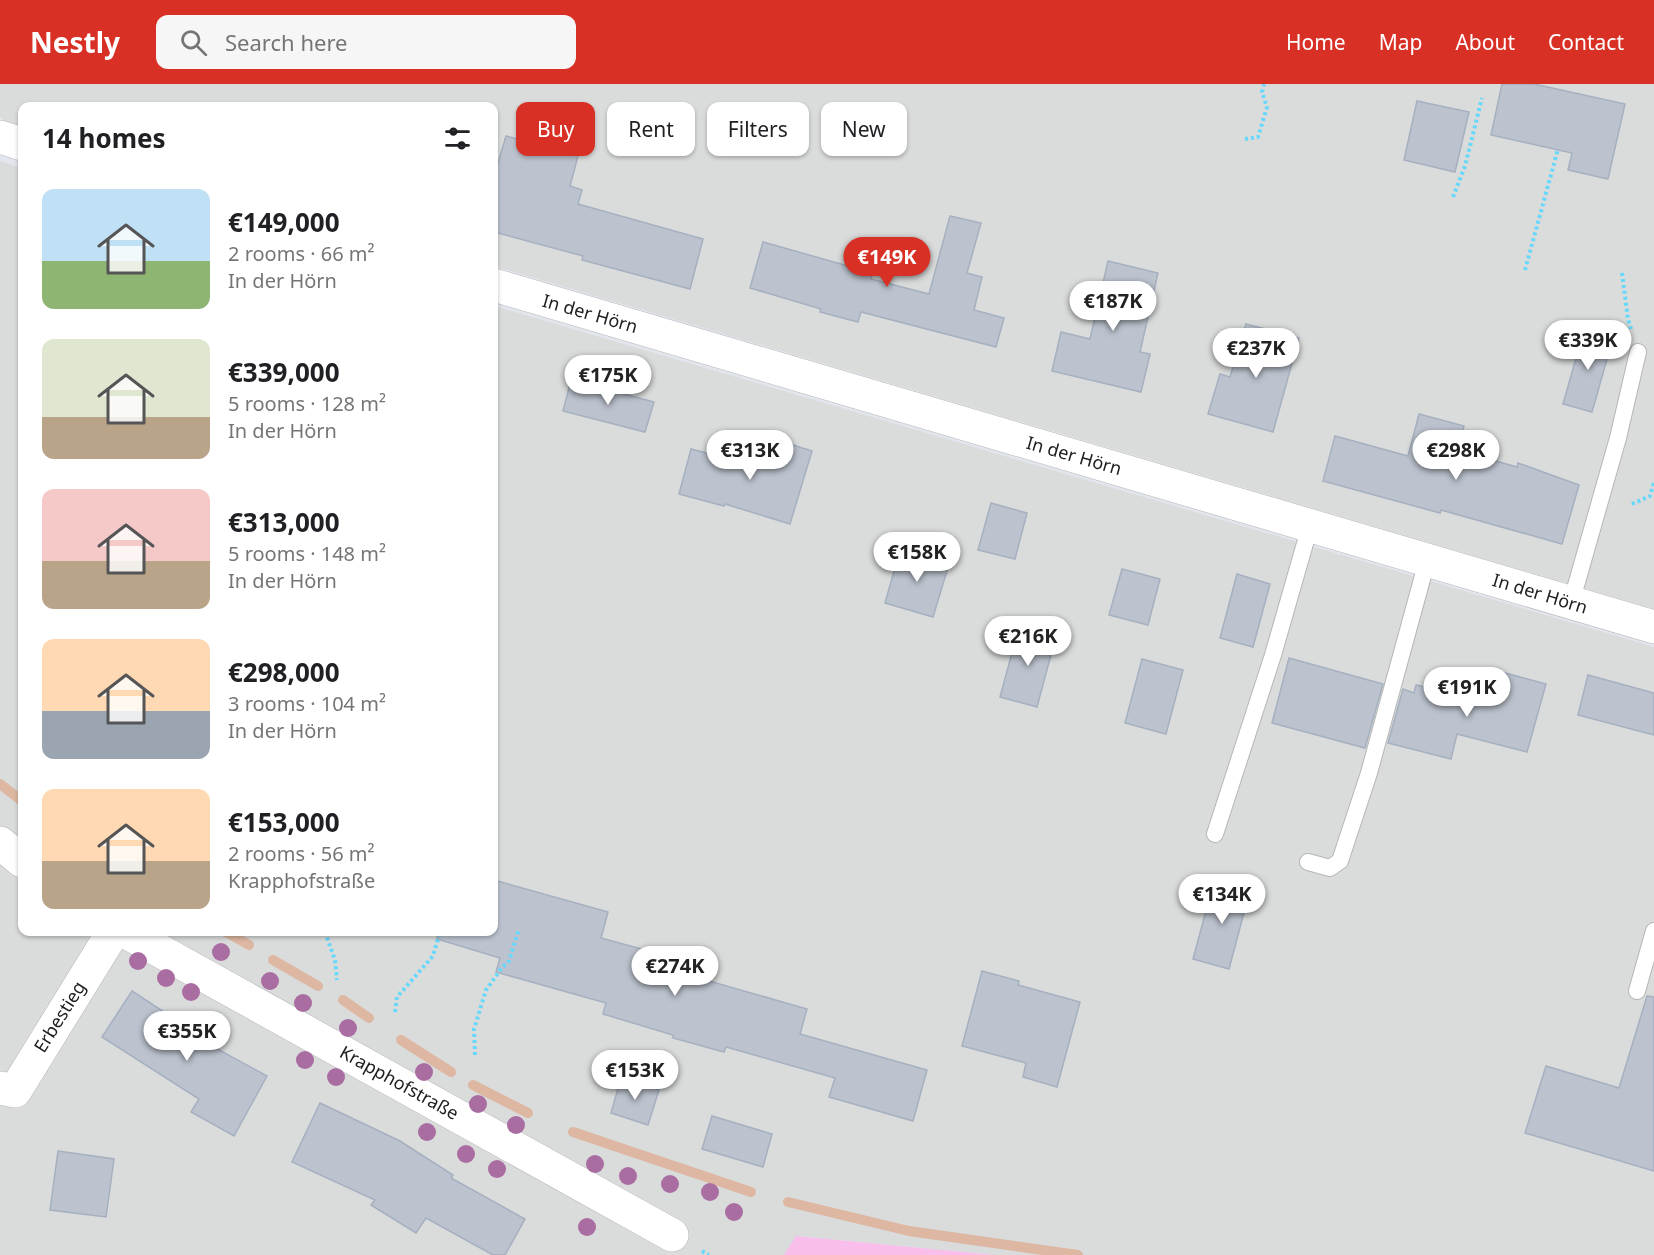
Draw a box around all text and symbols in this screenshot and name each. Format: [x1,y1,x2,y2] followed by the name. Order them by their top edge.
[156,15,576,69] search box
[30,23,120,61] text: Nestly
[177,26,210,59] icon: search
[225,27,347,57] text: Search here
[1286,28,1346,56] text: Home
[1379,28,1422,56] text: Map
[1455,28,1515,56] text: About
[1548,28,1624,56] text: Contact
[516,102,595,156] chip: Buy
[607,102,695,156] chip: Rent
[707,102,809,156] chip: Filters
[821,102,907,156] chip: New
[42,120,166,156] text: 14 homes
[441,122,474,155] icon: filters
[228,204,340,240] text: €149,000
[90,213,162,285] icon: home
[845,237,929,288] pin: €149K
[228,240,375,267] text: 2 rooms · 66 m²
[857,243,917,270] text: €149K
[228,267,337,294] text: In der Hörn
[1071,281,1155,332] pin: €187K
[1083,287,1143,314] text: €187K
[540,288,641,338] street label: In der Hörn
[1546,320,1630,371] pin: €339K
[1558,326,1618,353] text: €339K
[1214,328,1298,379] pin: €237K
[1226,334,1286,361] text: €237K
[228,354,340,390] text: €339,000
[566,355,650,406] pin: €175K
[578,361,638,388] text: €175K
[90,363,162,435] icon: home
[228,390,386,417] text: 5 rooms · 128 m²
[228,417,337,444] text: In der Hörn
[708,430,792,481] pin: €313K
[1024,430,1125,480] street label: In der Hörn
[1414,430,1498,481] pin: €298K
[720,436,780,463] text: €313K
[1426,436,1486,463] text: €298K
[228,504,340,540] text: €313,000
[90,513,162,585] icon: home
[875,532,959,583] pin: €158K
[887,538,947,565] text: €158K
[228,540,386,567] text: 5 rooms · 148 m²
[228,567,337,594] text: In der Hörn
[1490,567,1591,619] street label: In der Hörn
[986,616,1070,667] pin: €216K
[998,622,1058,649] text: €216K
[228,654,340,690] text: €298,000
[90,663,162,735] icon: home
[1425,667,1509,718] pin: €191K
[1437,673,1497,700] text: €191K
[228,690,386,717] text: 3 rooms · 104 m²
[228,717,337,744] text: In der Hörn
[228,804,340,840] text: €153,000
[90,813,162,885] icon: home
[228,840,375,867] text: 2 rooms · 56 m²
[228,867,375,894] text: Krapphofstraße
[1180,874,1264,925] pin: €134K
[1192,880,1252,907] text: €134K
[633,946,717,997] pin: €274K
[645,952,705,979] text: €274K
[28,976,90,1057] street label: Erbestieg
[145,1011,229,1062] pin: €355K
[157,1017,217,1044] text: €355K
[336,1040,463,1125] street label: Krapphofstraße
[593,1050,677,1101] pin: €153K
[605,1056,665,1083] text: €153K

